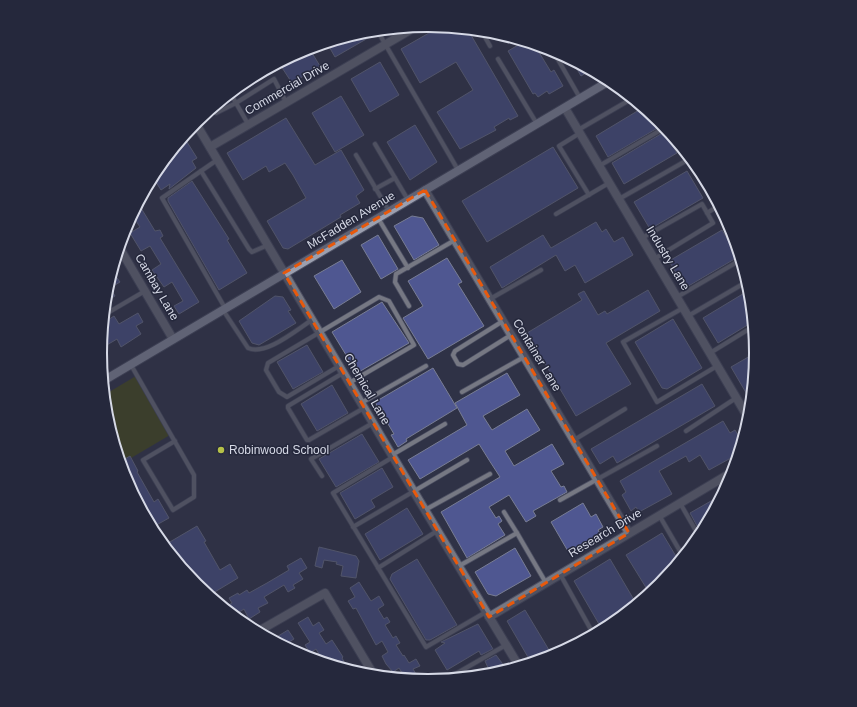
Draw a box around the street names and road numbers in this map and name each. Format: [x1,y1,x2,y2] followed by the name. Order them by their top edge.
[242,58,332,118] street label: Commercial Drive
[305,188,398,252] street label: McFadden Avenue
[643,223,693,293] street label: Industry Lane
[132,251,182,323] street label: Cambay Lane
[510,316,564,394] street label: Container Lane
[341,351,393,427] street label: Chemical Lane
[566,506,644,560] street label: Research Drive

